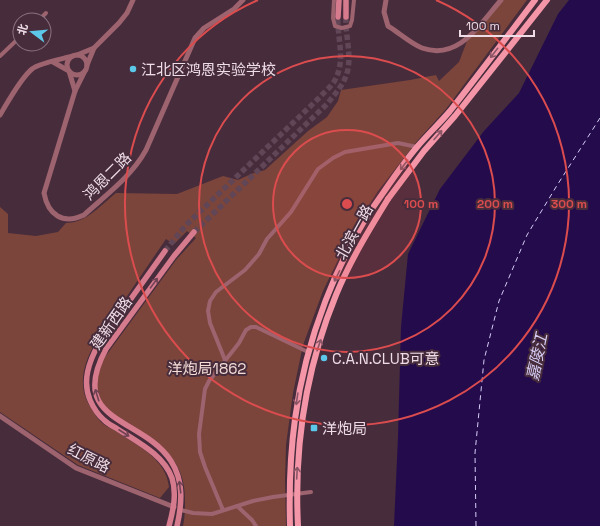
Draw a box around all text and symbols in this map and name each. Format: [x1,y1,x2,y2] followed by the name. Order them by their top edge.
[12,12,52,52] north arrow
[460,12,534,38] scale bar
[466,18,500,34] text: 100 m
[14,22,31,36] text: 北
[490,48,498,59] one-way arrow
[141,60,276,79] place label: 江北区鸿恩实验学校
[128,64,138,74] marker: 江北区鸿恩实验学校
[434,130,443,141] one-way arrow
[79,148,135,204] street label: 鸿恩二路
[399,159,408,170] one-way arrow
[404,196,438,212] text: 100 m
[477,196,513,212] text: 200 m
[551,196,587,212] text: 300 m
[340,197,354,211] centre of rings
[331,201,377,263] street label: 北滨一路
[332,270,340,282] one-way arrow
[150,278,158,289] one-way arrow
[86,293,136,353] street label: 建新西路
[522,329,553,383] water label: 嘉陵江
[316,339,323,352] one-way arrow
[332,349,440,368] place label: C.A.N.CLUB可意
[319,353,329,363] marker: C.A.N.CLUB可意
[168,359,246,378] park label: 洋炮局1862
[93,388,100,401] one-way arrow
[293,393,301,406] one-way arrow
[322,419,367,438] place label: 洋炮局
[309,423,319,433] marker: 洋炮局
[118,429,129,437] one-way arrow
[65,439,113,477] street label: 红原路
[294,467,301,480] one-way arrow
[176,481,184,494] one-way arrow

